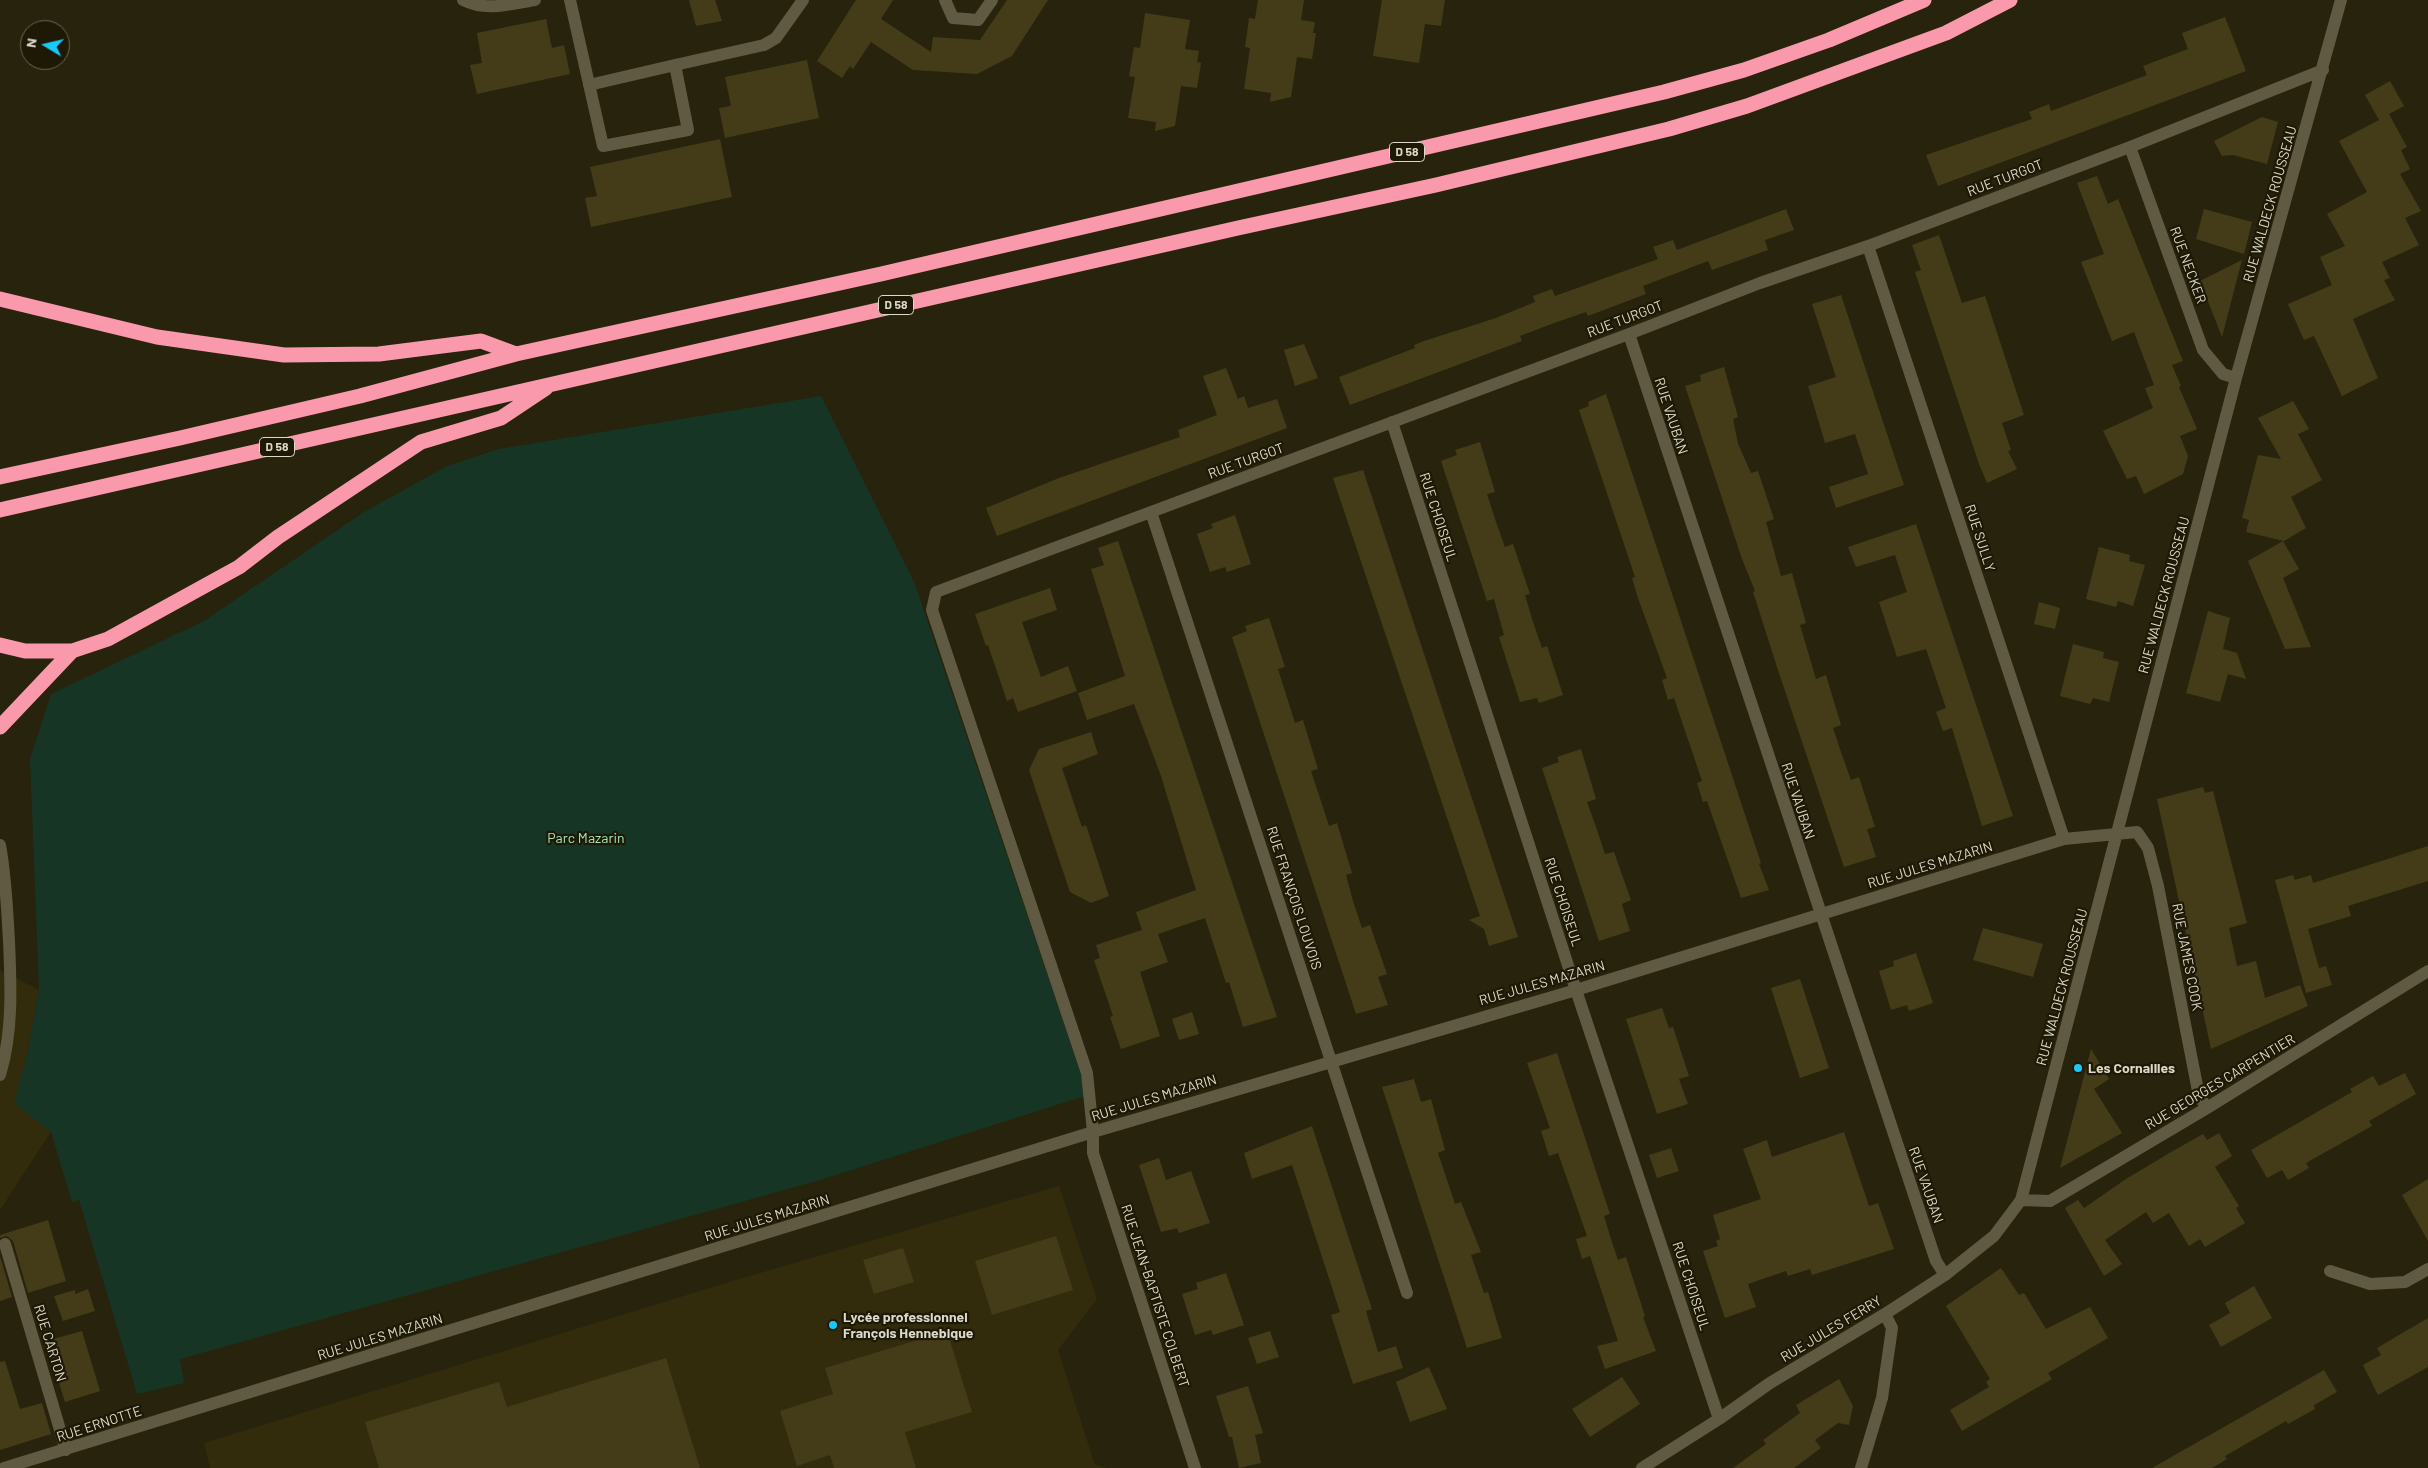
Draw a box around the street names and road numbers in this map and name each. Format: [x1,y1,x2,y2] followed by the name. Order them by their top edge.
[2240,124,2300,284] street label: RUE WALDECK ROUSSEAU
[1390,142,1424,162] road number: D 58
[1965,156,2045,200] street label: RUE TURGOT
[2166,224,2210,306] street label: RUE NECKER
[878,296,914,314] road number: D 58
[1585,297,1665,341] street label: RUE TURGOT
[1651,375,1691,457] street label: RUE VAUBAN
[260,438,294,457] road number: D 58
[1206,439,1286,483] street label: RUE TURGOT
[1416,470,1460,564] street label: RUE CHOISEUL
[1961,502,1999,574] street label: RUE SULLY
[2135,515,2193,675] street label: RUE WALDECK ROUSSEAU
[1778,760,1818,842] street label: RUE VAUBAN
[1263,824,1325,972] street label: RUE FRANÇOIS LOUVOIS
[1865,838,1995,892] street label: RUE JULES MAZARIN
[1541,855,1585,949] street label: RUE CHOISEUL
[2168,902,2206,1012] street label: RUE JAMES COOK
[2033,907,2091,1067] street label: RUE WALDECK ROUSSEAU
[1477,957,1607,1009] street label: RUE JULES MAZARIN
[2142,1031,2298,1133] street label: RUE GEORGES CARPENTIER
[1089,1071,1219,1125] street label: RUE JULES MAZARIN
[1905,1145,1947,1225] street label: RUE VAUBAN
[702,1191,832,1245] street label: RUE JULES MAZARIN
[1117,1202,1193,1390] street label: RUE JEAN-BAPTISTE COLBERT
[1669,1239,1713,1333] street label: RUE CHOISEUL
[1777,1292,1885,1366] street label: RUE JULES FERRY
[30,1302,70,1384] street label: RUE CARTON
[315,1310,445,1364] street label: RUE JULES MAZARIN
[54,1402,144,1446] street label: RUE ERNOTTE

